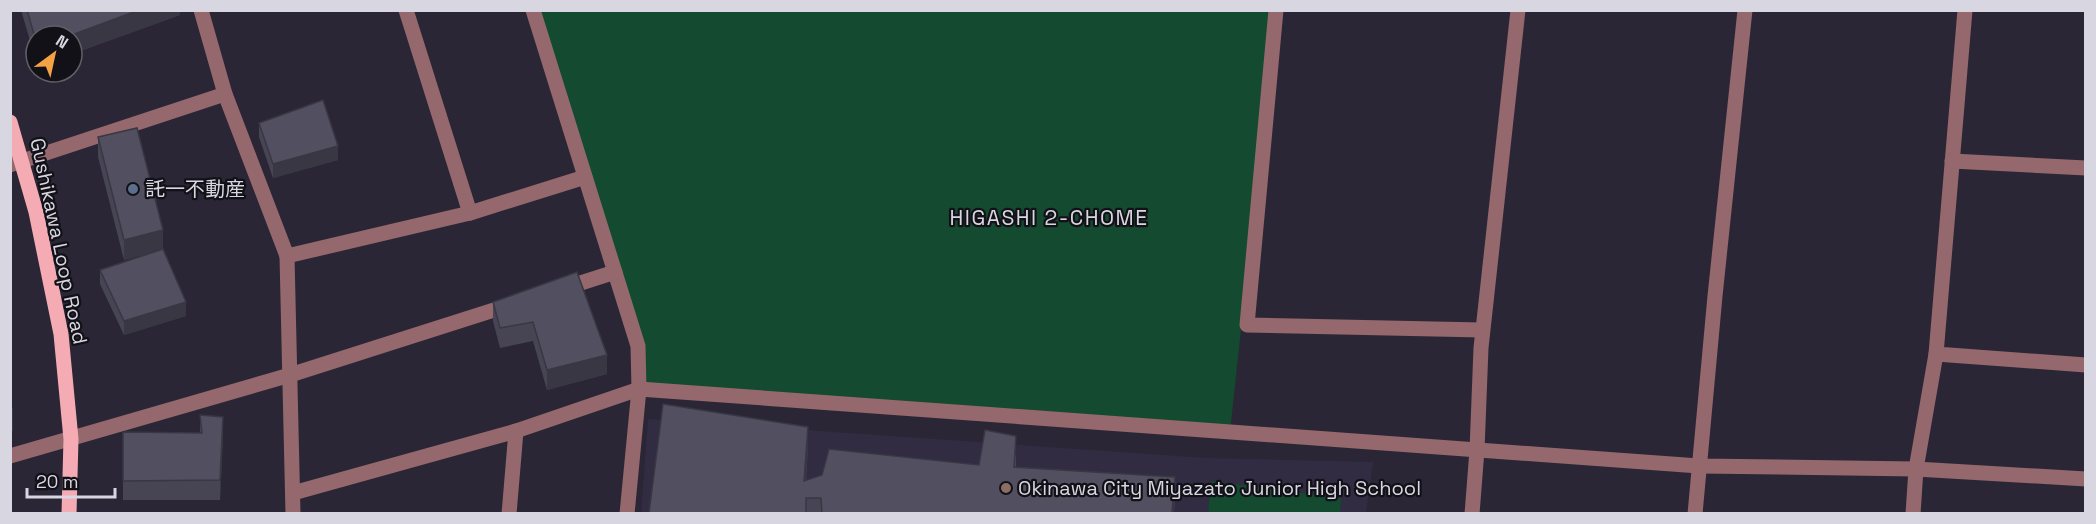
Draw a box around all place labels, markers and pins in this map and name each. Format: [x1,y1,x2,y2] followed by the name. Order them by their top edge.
[145,176,245,202] place label: 託一不動産
[126,182,140,196] marker: 託一不動産
[1018,475,1421,501] place label: Okinawa City Miyazato Junior High School
[999,481,1013,495] marker: Okinawa City Miyazato Junior High School

